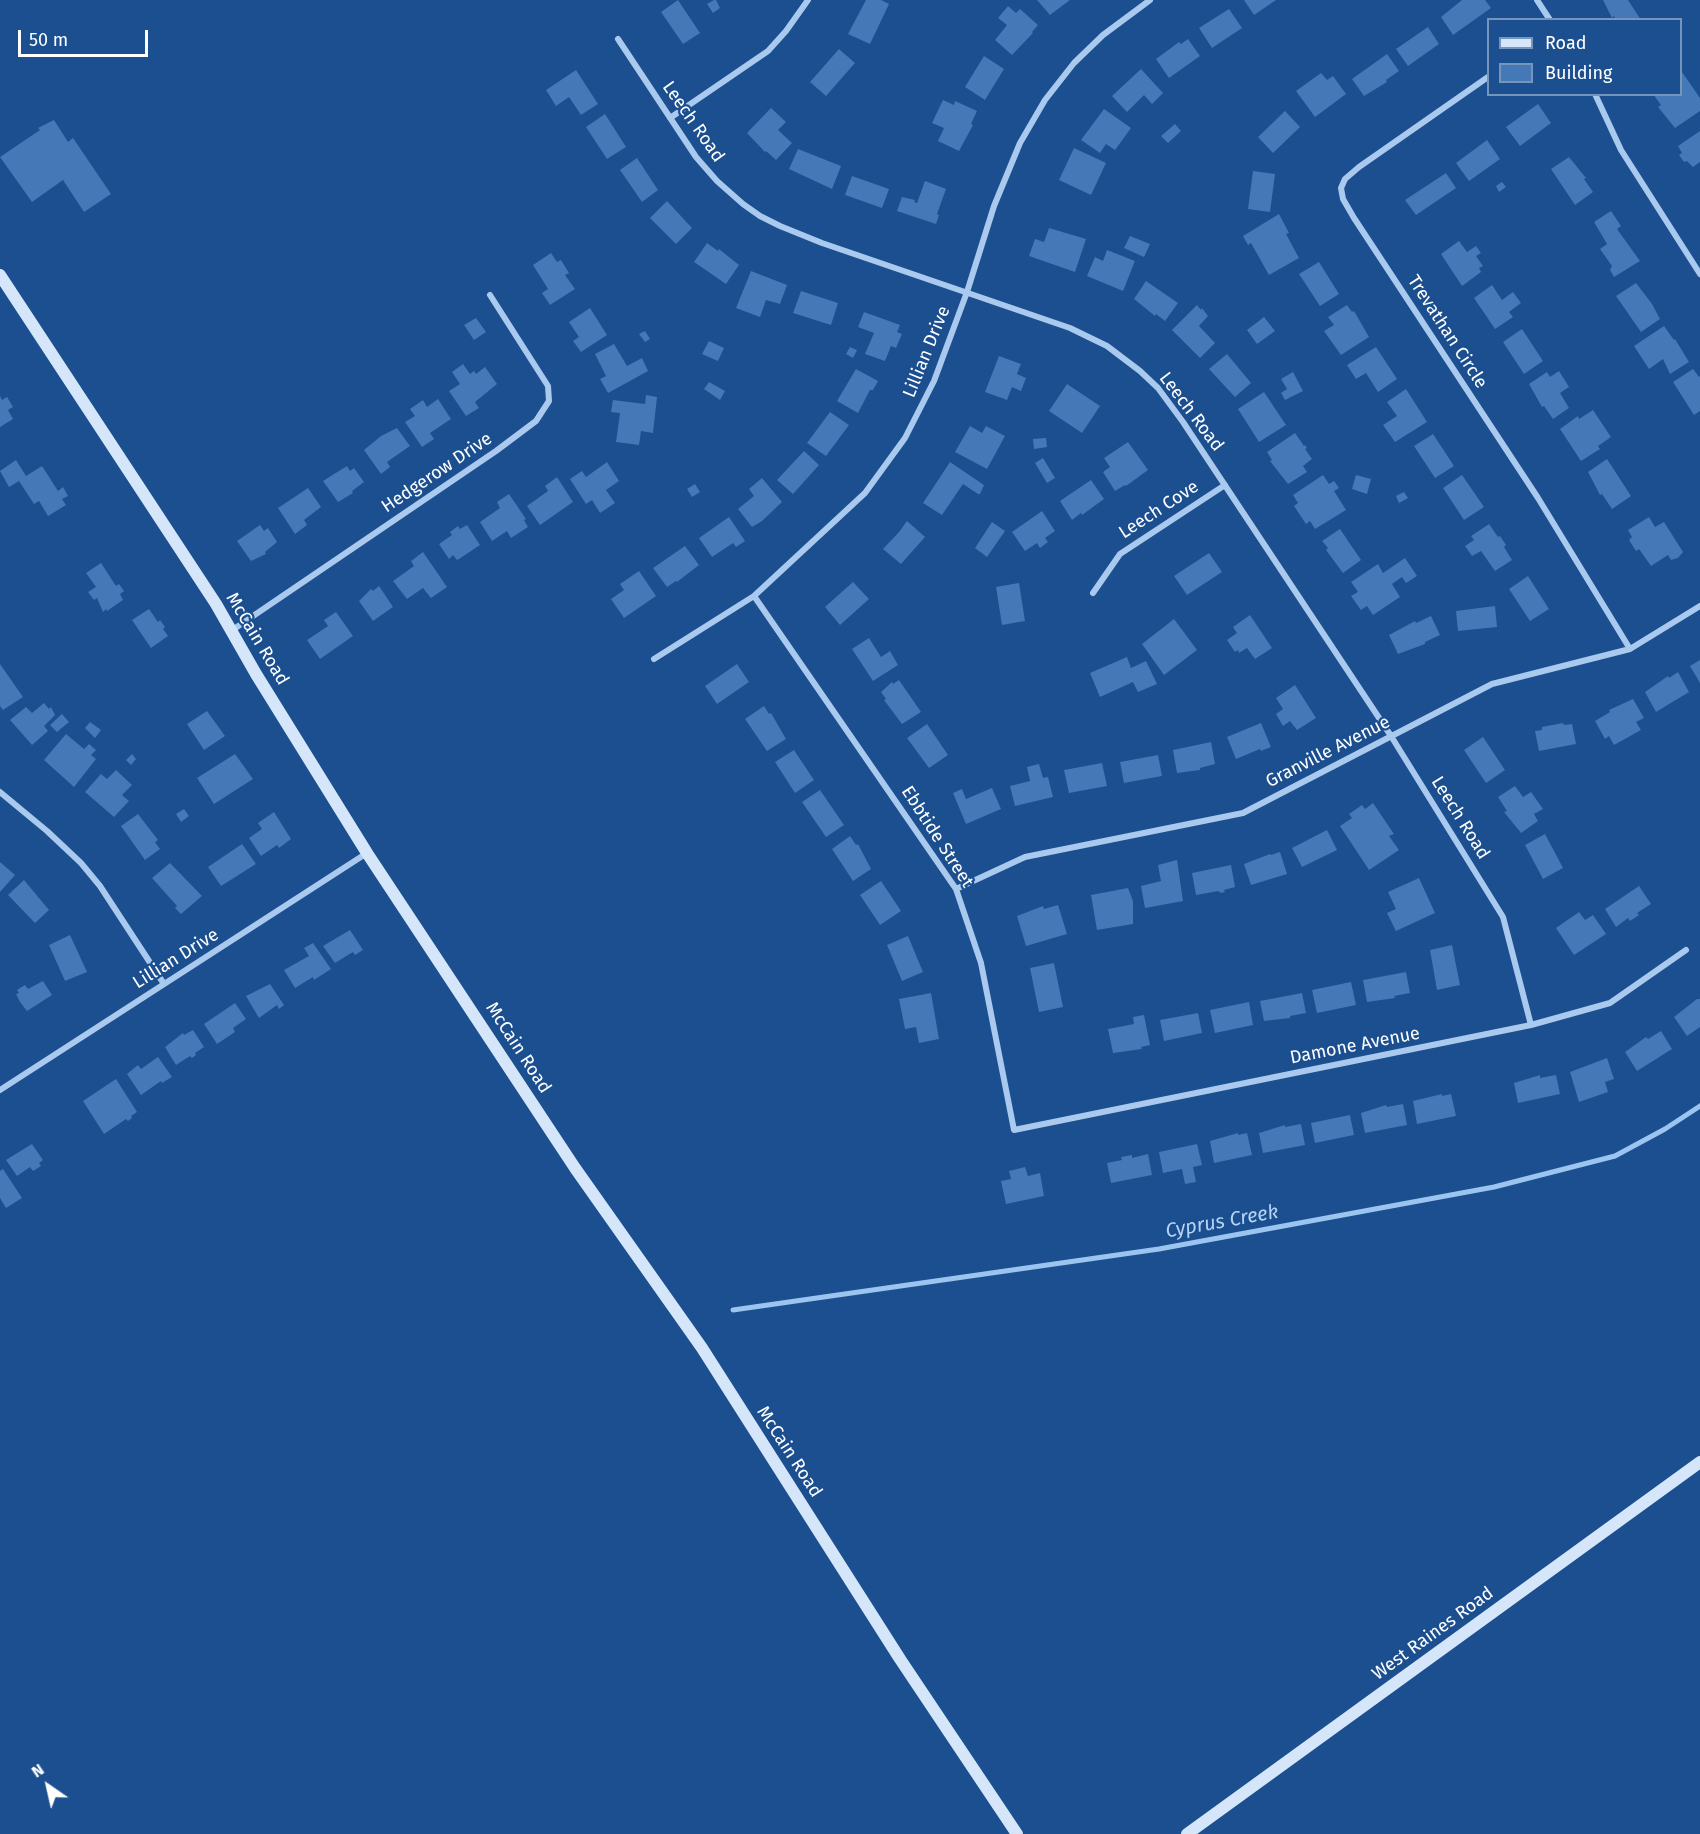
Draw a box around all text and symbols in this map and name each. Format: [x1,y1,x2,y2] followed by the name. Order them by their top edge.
[21,18,152,56] scale bar
[1487,18,1682,96] legend
[29,29,68,51] text: 50 m
[1545,32,1587,54] text: Road
[1545,62,1612,84] text: Building
[657,77,729,167] street label: Leech Road
[1402,271,1492,393] street label: Trevathan Circle
[899,303,955,401] street label: Lillian Drive
[1154,368,1228,456] street label: Leech Road
[378,428,496,518] street label: Hedgerow Drive
[1115,476,1203,544] street label: Leech Cove
[221,589,293,689] street label: McCain Road
[1262,711,1394,793] street label: Granville Avenue
[1426,773,1494,863] street label: Leech Road
[896,782,978,892] street label: Ebbtide Street
[129,924,223,994] street label: Lillian Drive
[481,998,555,1098] street label: McCain Road
[1288,1023,1422,1069] street label: Damone Avenue
[1164,1200,1280,1244] water label: Cyprus Creek
[752,1402,826,1502] street label: McCain Road
[1368,1583,1498,1685] street label: West Raines Road
[18,1756,78,1816] north arrow
[28,1760,47,1782] text: N

